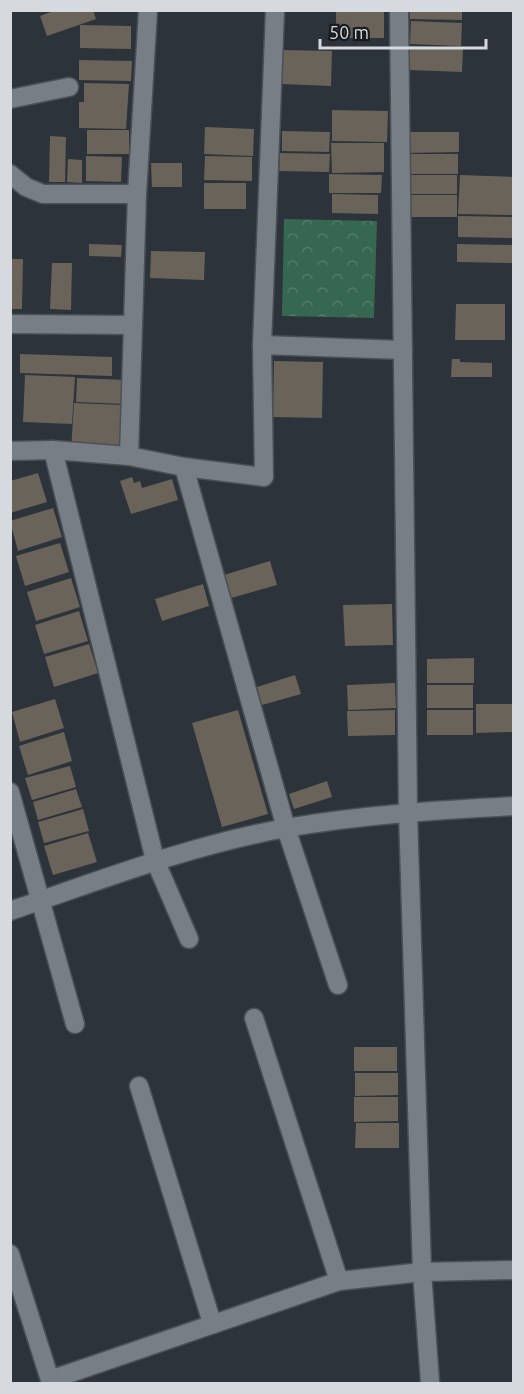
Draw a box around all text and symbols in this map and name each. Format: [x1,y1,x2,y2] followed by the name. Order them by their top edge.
[320,12,486,50] scale bar
[329,22,369,42] text: 50 m

